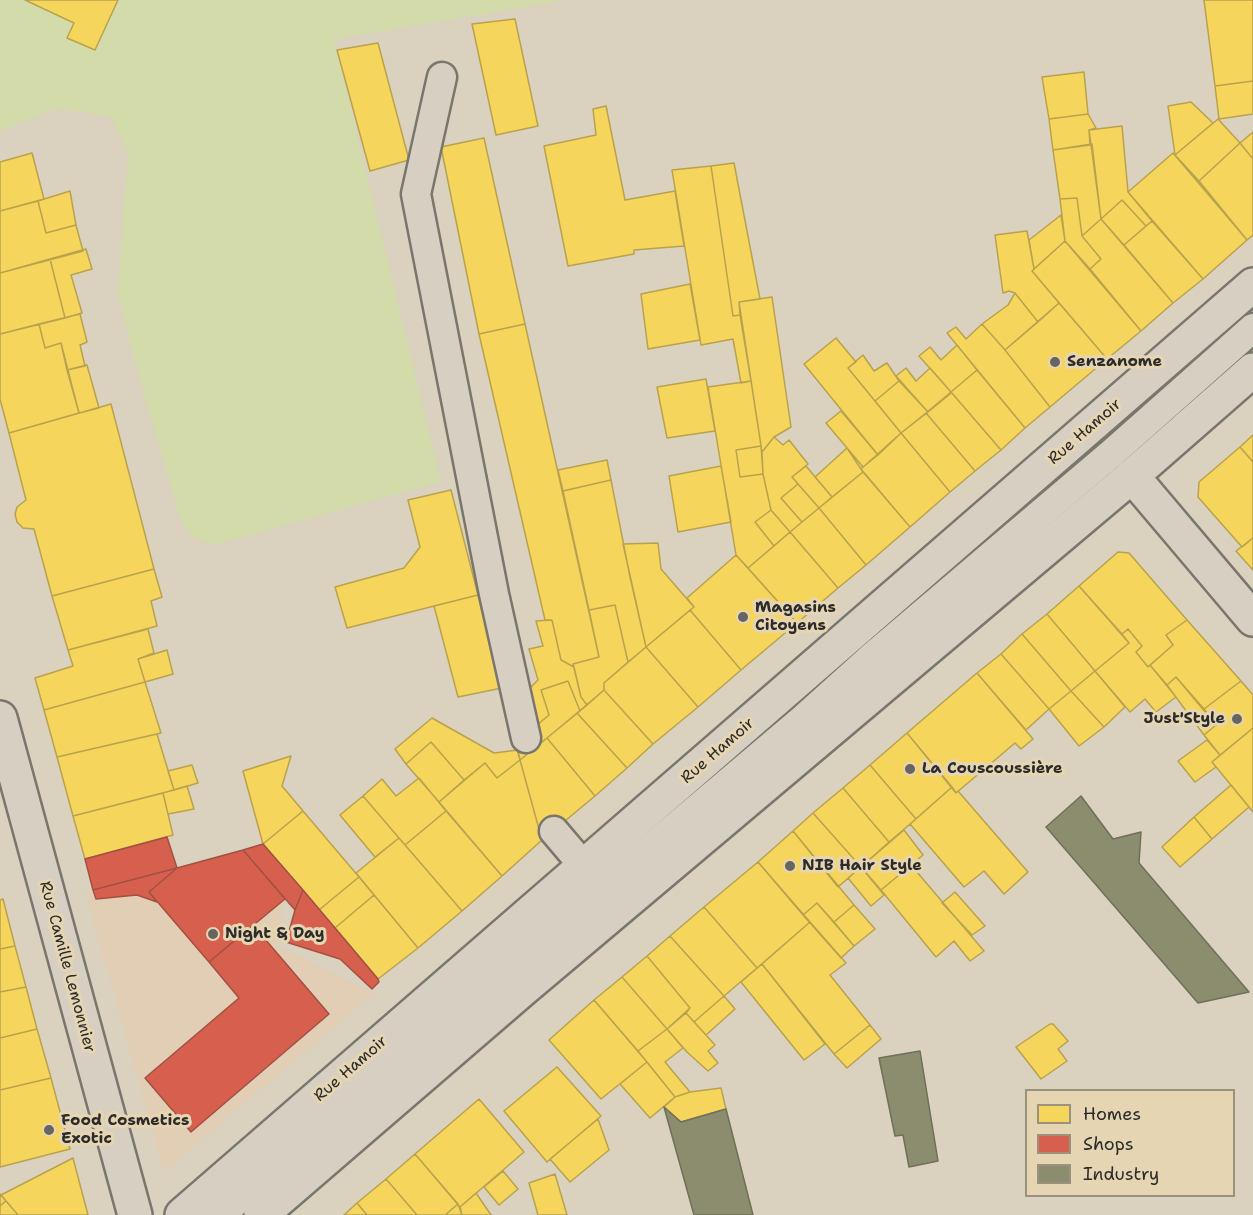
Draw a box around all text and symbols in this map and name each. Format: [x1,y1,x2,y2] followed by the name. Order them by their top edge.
[1067,352,1162,372] place label: Senzanome
[1048,355,1062,369] marker: Senzanome
[1044,395,1126,469] street label: Rue Hamoir
[755,598,836,636] place label: Magasins Citoyens
[736,610,750,624] marker: Magasins Citoyens
[1144,709,1225,729] place label: Just'Style
[1230,712,1244,726] marker: Just'Style
[677,714,759,788] street label: Rue Hamoir
[922,759,1063,779] place label: La Couscoussière
[903,762,917,776] marker: La Couscoussière
[802,856,922,876] place label: NIB Hair Style
[783,859,797,873] marker: NIB Hair Style
[35,879,99,1055] street label: Rue Camille Lemonnier
[225,924,324,944] place label: Night & Day
[206,927,220,941] marker: Night & Day
[310,1032,392,1106] street label: Rue Hamoir
[1025,1089,1235,1197] legend
[1083,1102,1141,1126] text: Homes
[61,1111,189,1149] place label: Food Cosmetics Exotic
[42,1123,56,1137] marker: Food Cosmetics Exotic
[1083,1132,1134,1156] text: Shops
[1083,1162,1159,1186] text: Industry

